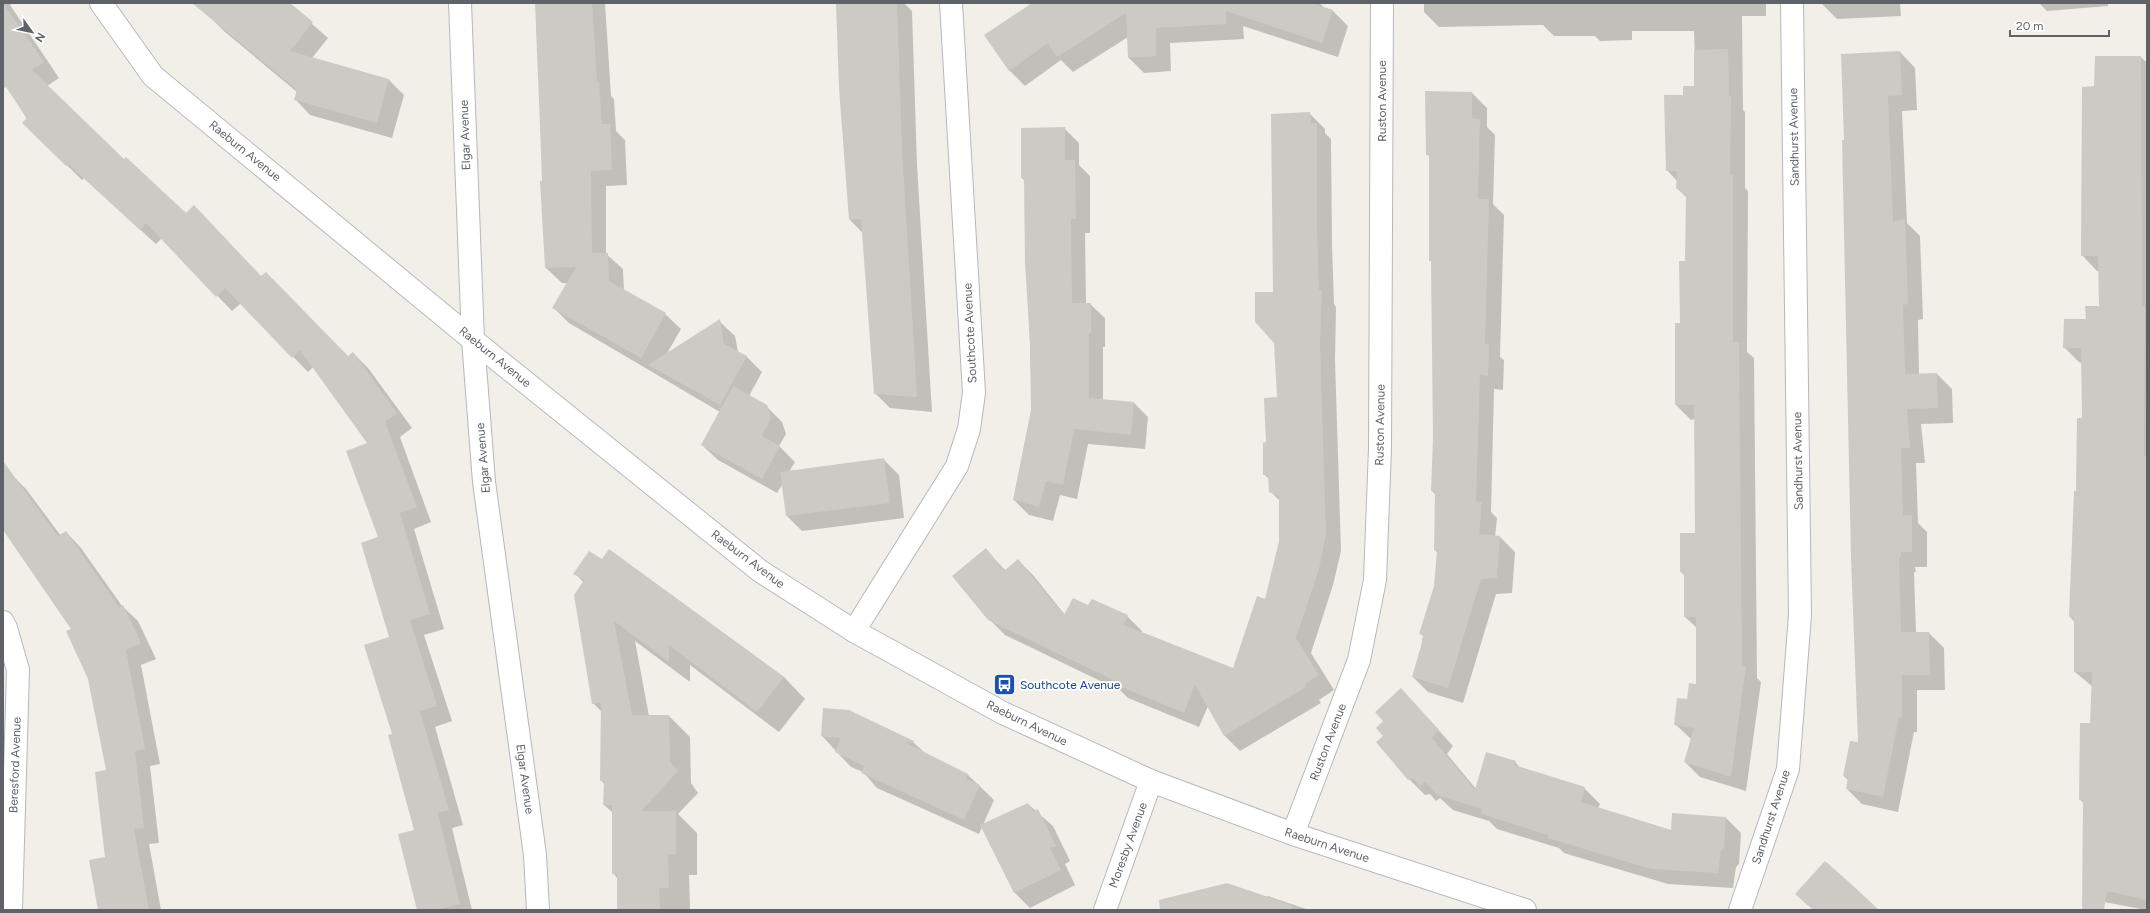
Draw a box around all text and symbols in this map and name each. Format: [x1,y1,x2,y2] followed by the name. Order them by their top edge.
[12,12,52,52] north arrow
[2010,12,2109,38] scale bar
[2016,19,2044,33] text: 20 m
[32,30,48,44] text: N
[1375,60,1389,142] street label: Ruston Avenue
[1786,87,1802,186] street label: Sandhurst Avenue
[457,99,473,170] street label: Elgar Avenue
[206,118,284,184] street label: Raeburn Avenue
[960,282,980,383] street label: Southcote Avenue
[456,324,534,390] street label: Raeburn Avenue
[1372,384,1388,466] street label: Ruston Avenue
[1790,411,1806,510] street label: Sandhurst Avenue
[473,422,493,494] street label: Elgar Avenue
[709,527,788,591] street label: Raeburn Avenue
[992,672,1018,698] bus stop icon: Southcote Avenue
[1020,678,1121,692] place label: Southcote Avenue
[984,697,1070,749] street label: Raeburn Avenue
[1307,701,1349,783] street label: Ruston Avenue
[6,716,24,813] street label: Beresford Avenue
[513,743,537,815] street label: Elgar Avenue
[1749,768,1793,866] street label: Sandhurst Avenue
[1106,800,1150,890] street label: Moresby Avenue
[1283,825,1372,865] street label: Raeburn Avenue

